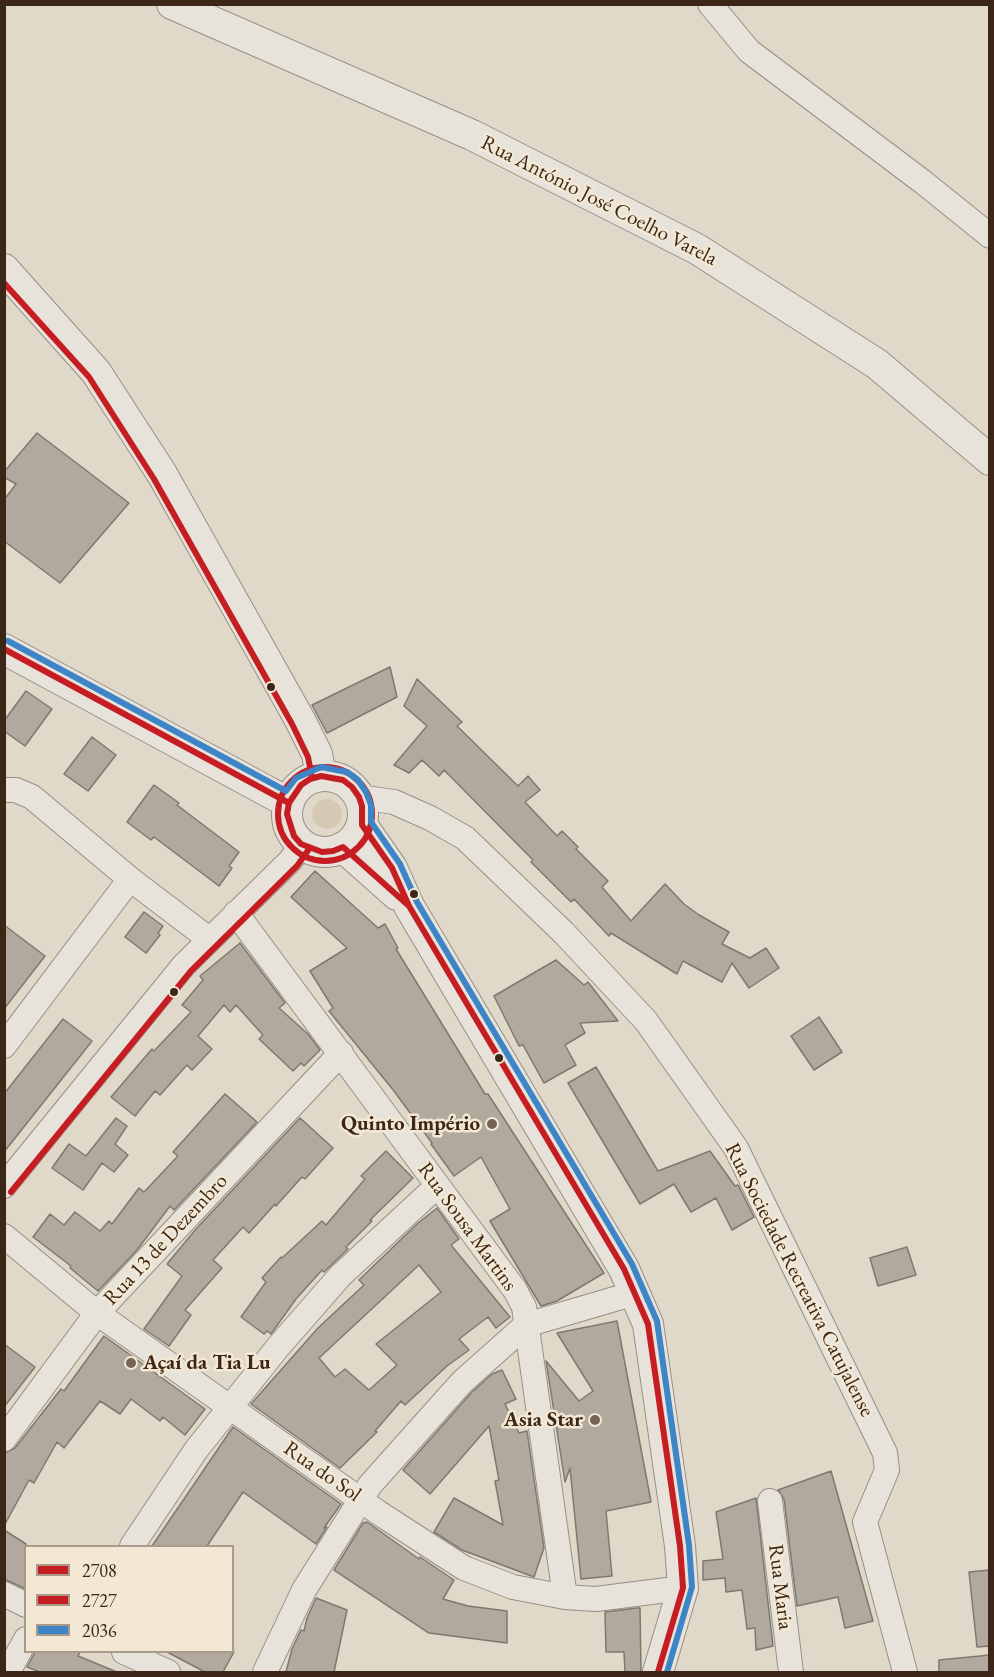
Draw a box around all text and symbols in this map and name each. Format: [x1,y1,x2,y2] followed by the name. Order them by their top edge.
[477,130,721,272] street label: Rua António José Coelho Varela
[265,681,277,693] unlabelled marker
[408,888,420,900] unlabelled marker
[168,986,180,998] unlabelled marker
[493,1052,505,1064] unlabelled marker
[341,1111,480,1137] place label: Quinto Império
[485,1117,499,1131] marker: Quinto Império
[719,1139,879,1421] street label: Rua Sociedade Recreativa Catujalense
[412,1158,522,1296] street label: Rua Sousa Martins
[99,1169,233,1311] street label: Rua 13 de Dezembro
[143,1350,271,1376] place label: Açaí da Tia Lu
[124,1356,138,1370] marker: Açaí da Tia Lu
[504,1407,583,1433] place label: Asia Star
[588,1413,602,1427] marker: Asia Star
[278,1436,366,1508] street label: Rua do Sol
[762,1543,798,1631] street label: Rua Maria
[24,1545,234,1653] legend
[82,1559,117,1582] text: 2708
[82,1589,117,1612] text: 2727
[82,1619,117,1642] text: 2036

